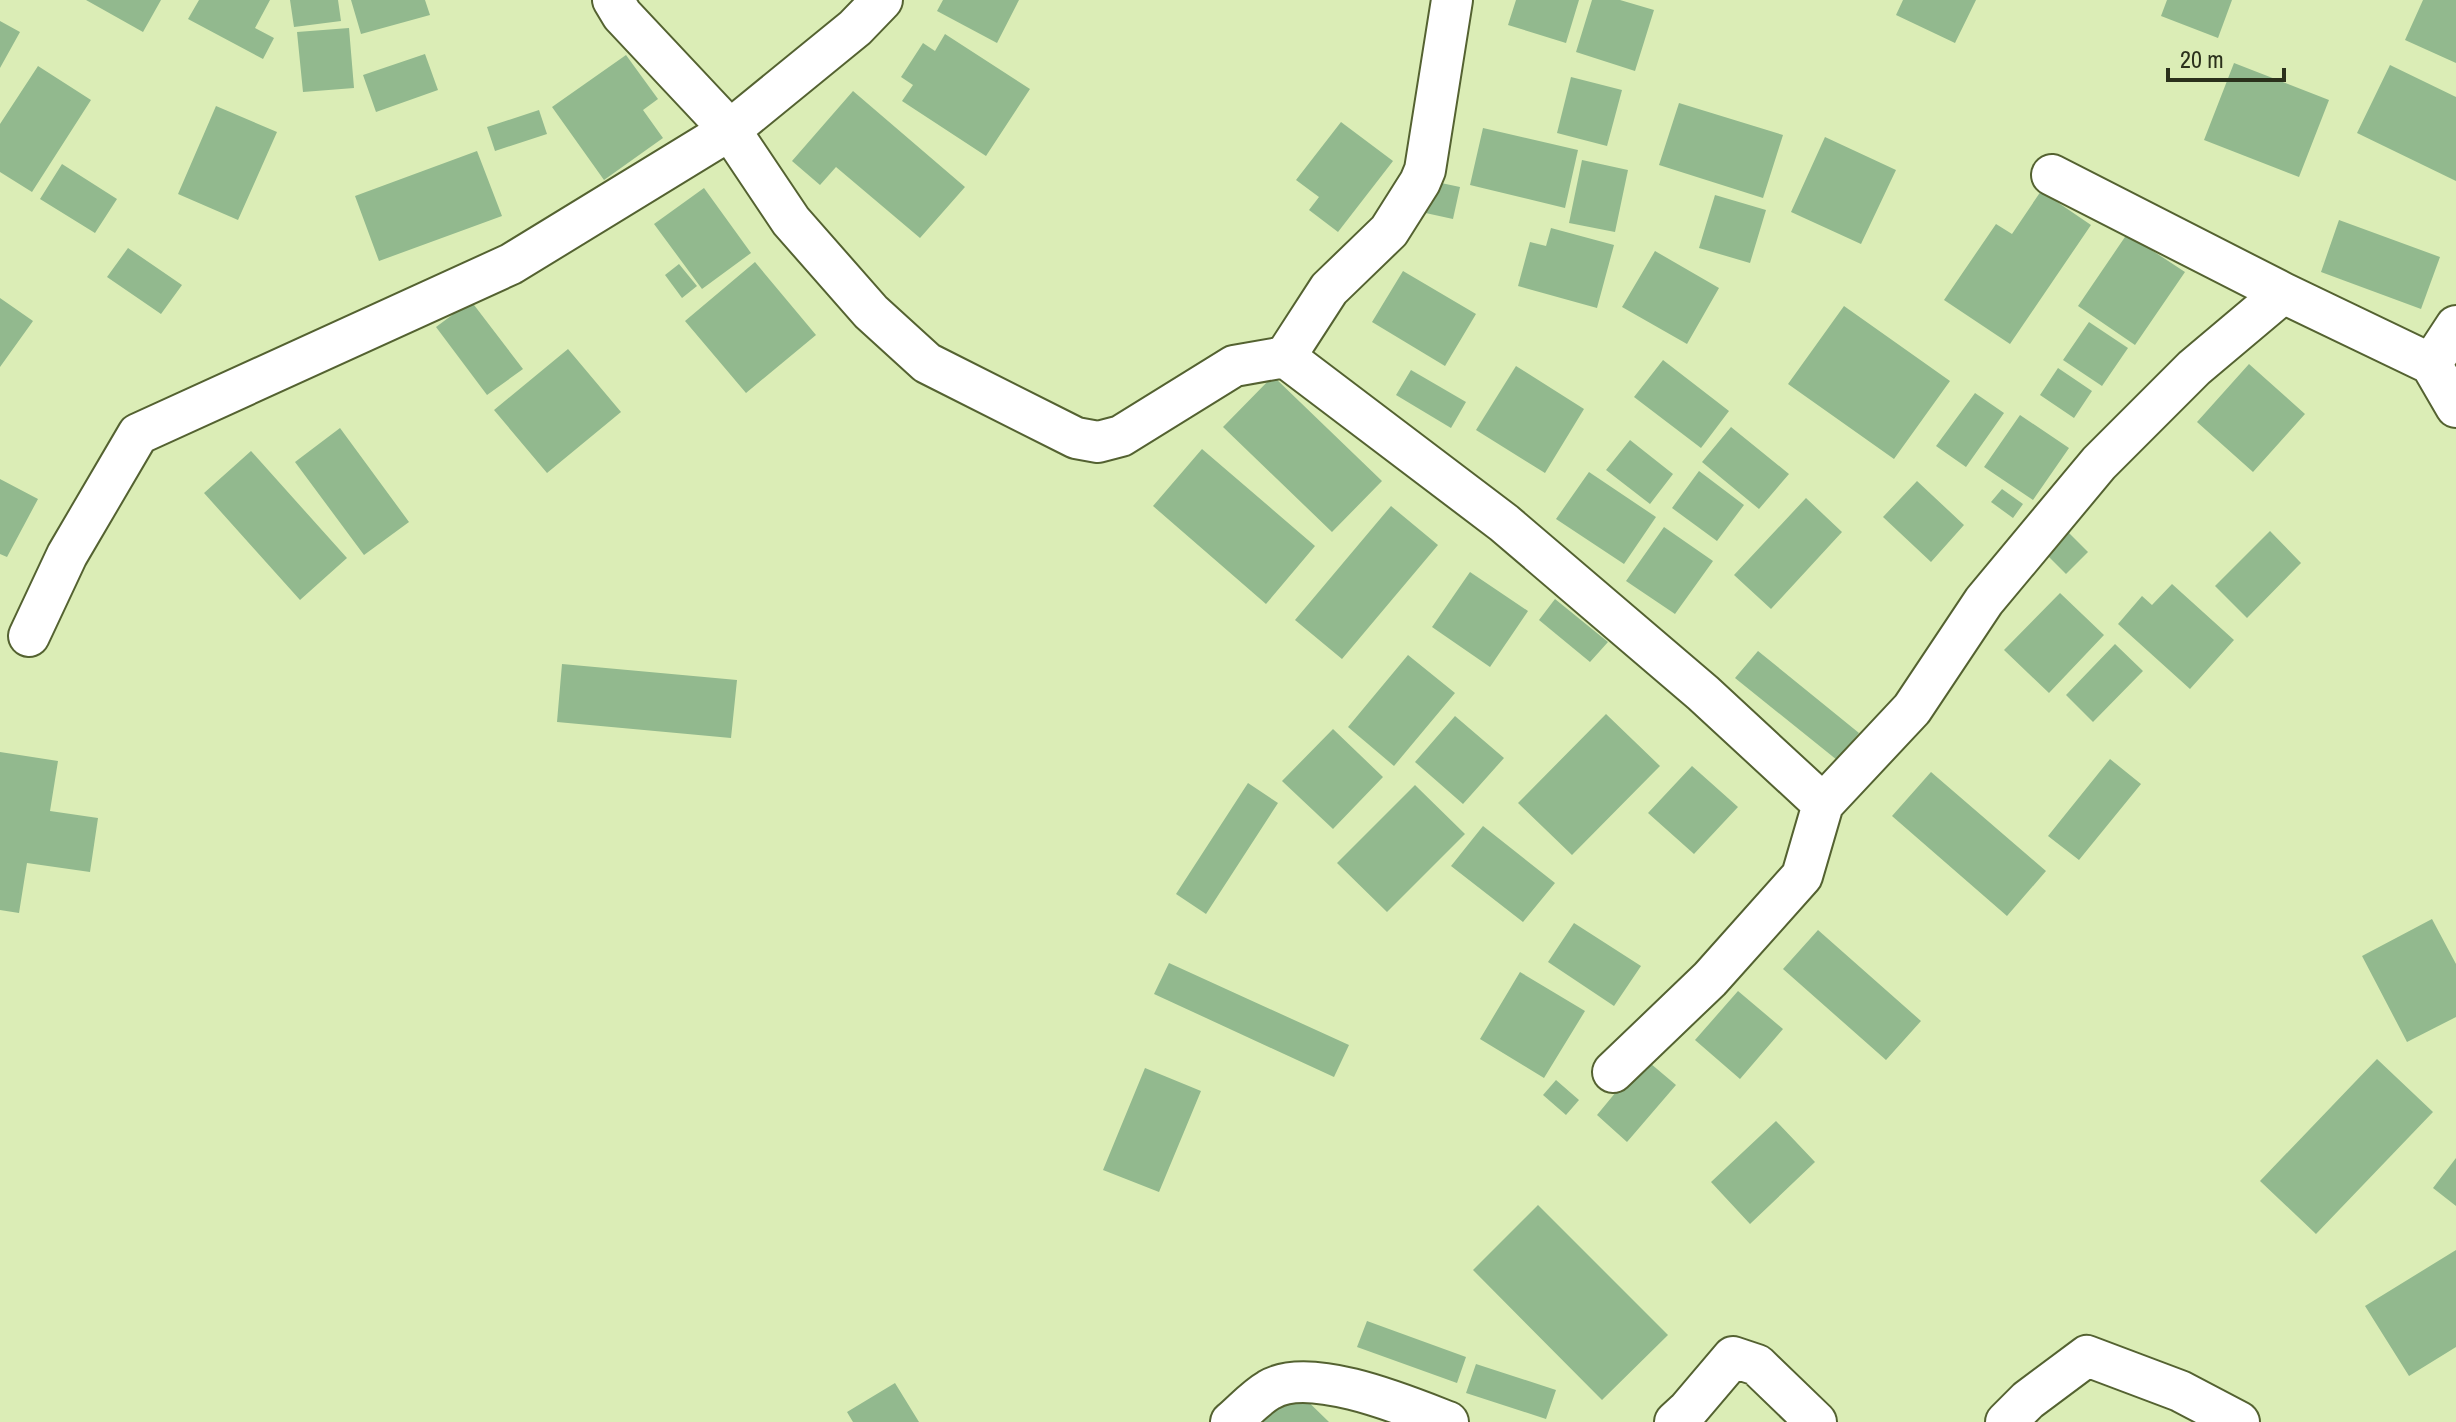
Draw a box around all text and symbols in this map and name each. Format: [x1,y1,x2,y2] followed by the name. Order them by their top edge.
[2168,32,2284,82] scale bar
[2180,43,2224,75] text: 20 m

